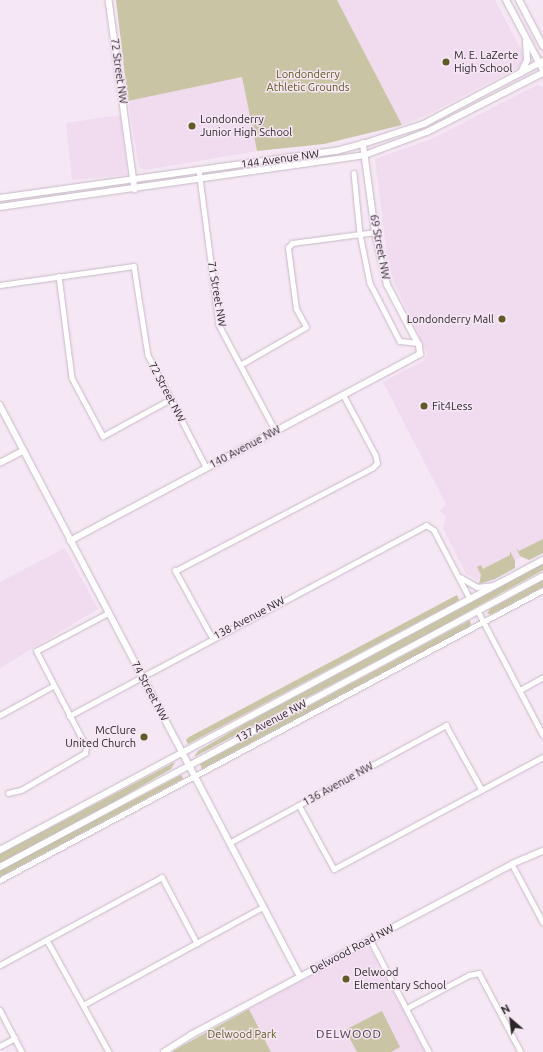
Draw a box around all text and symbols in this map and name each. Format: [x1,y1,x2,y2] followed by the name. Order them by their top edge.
[108,37,130,105] street label: 72 Street NW
[454,49,518,75] place label: M. E. LaZerte High School
[441,57,451,67] marker: M. E. LaZerte High School
[267,68,349,94] park label: Londonderry Athletic Grounds
[200,113,292,139] place label: Londonderry Junior High School
[187,121,197,131] marker: Londonderry Junior High School
[240,147,320,171] street label: 144 Avenue NW
[367,213,393,281] street label: 69 Street NW
[205,260,229,328] street label: 71 Street NW
[407,312,494,326] place label: Londonderry Mall
[497,314,507,324] marker: Londonderry Mall
[146,360,188,424] street label: 72 Street NW
[432,399,472,413] place label: Fit4Less
[419,401,429,411] marker: Fit4Less
[207,423,283,471] street label: 140 Avenue NW
[211,594,287,642] street label: 138 Avenue NW
[129,659,171,723] street label: 74 Street NW
[233,697,309,745] street label: 137 Avenue NW
[65,724,136,750] place label: McClure United Church
[139,732,149,742] marker: McClure United Church
[300,759,376,809] street label: 136 Avenue NW
[308,921,396,977] street label: Delwood Road NW
[354,966,446,992] place label: Delwood Elementary School
[341,974,351,984] marker: Delwood Elementary School
[491,1000,531,1040] north arrow
[499,1002,512,1017] text: N
[208,1027,276,1041] park label: Delwood Park
[316,1027,382,1041] district label: DELWOOD

